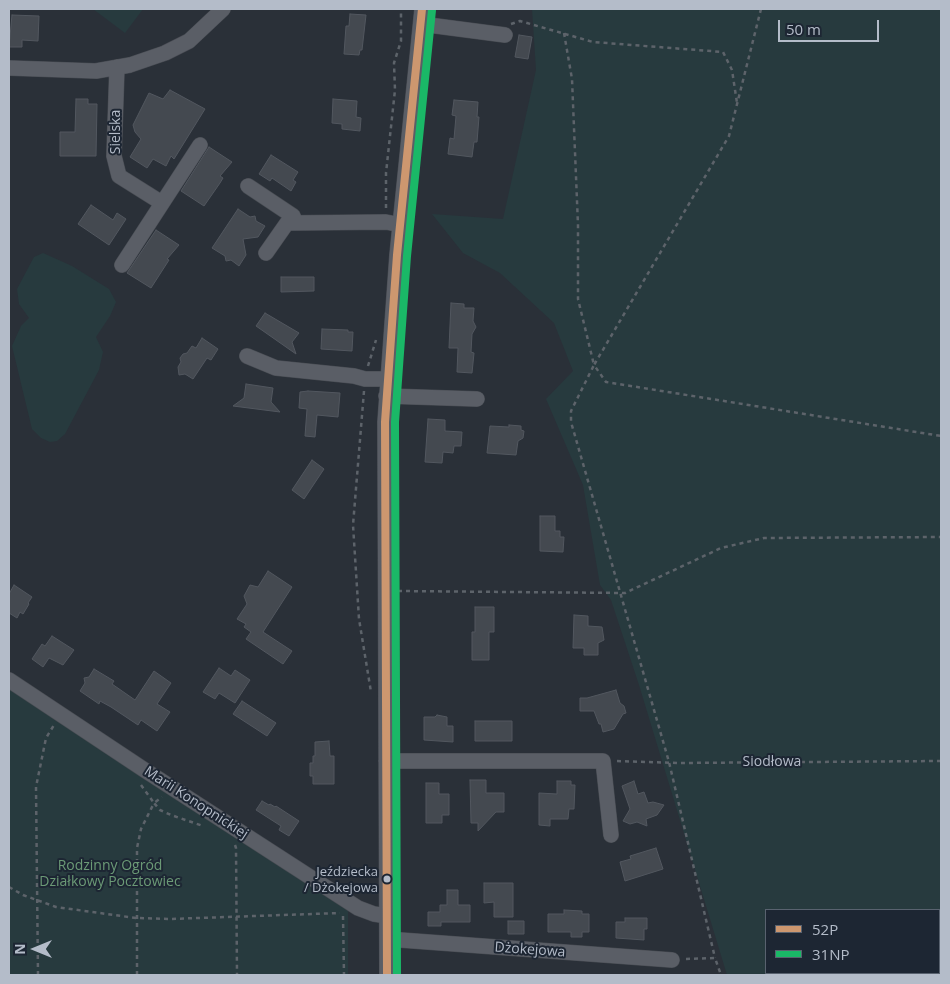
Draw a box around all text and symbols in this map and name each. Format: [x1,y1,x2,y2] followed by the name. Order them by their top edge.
[780,10,881,42] scale bar
[786,19,821,39] text: 50 m
[108,110,124,154] street label: Sielska
[743,754,801,770] street label: Siodłowa
[141,763,251,843] street label: Marii Konopnickiej
[39,858,181,890] park label: Rodzinny Ogród Działkowy Pocztowiec
[304,864,378,895] place label: Jeździecka / Dżokejowa
[382,874,392,884] marker: Jeździecka / Dżokejowa
[765,909,940,974] legend
[812,919,838,939] text: 52P
[10,924,60,974] north arrow
[494,939,566,961] street label: Dżokejowa
[10,943,29,955] text: N
[812,944,849,964] text: 31NP

